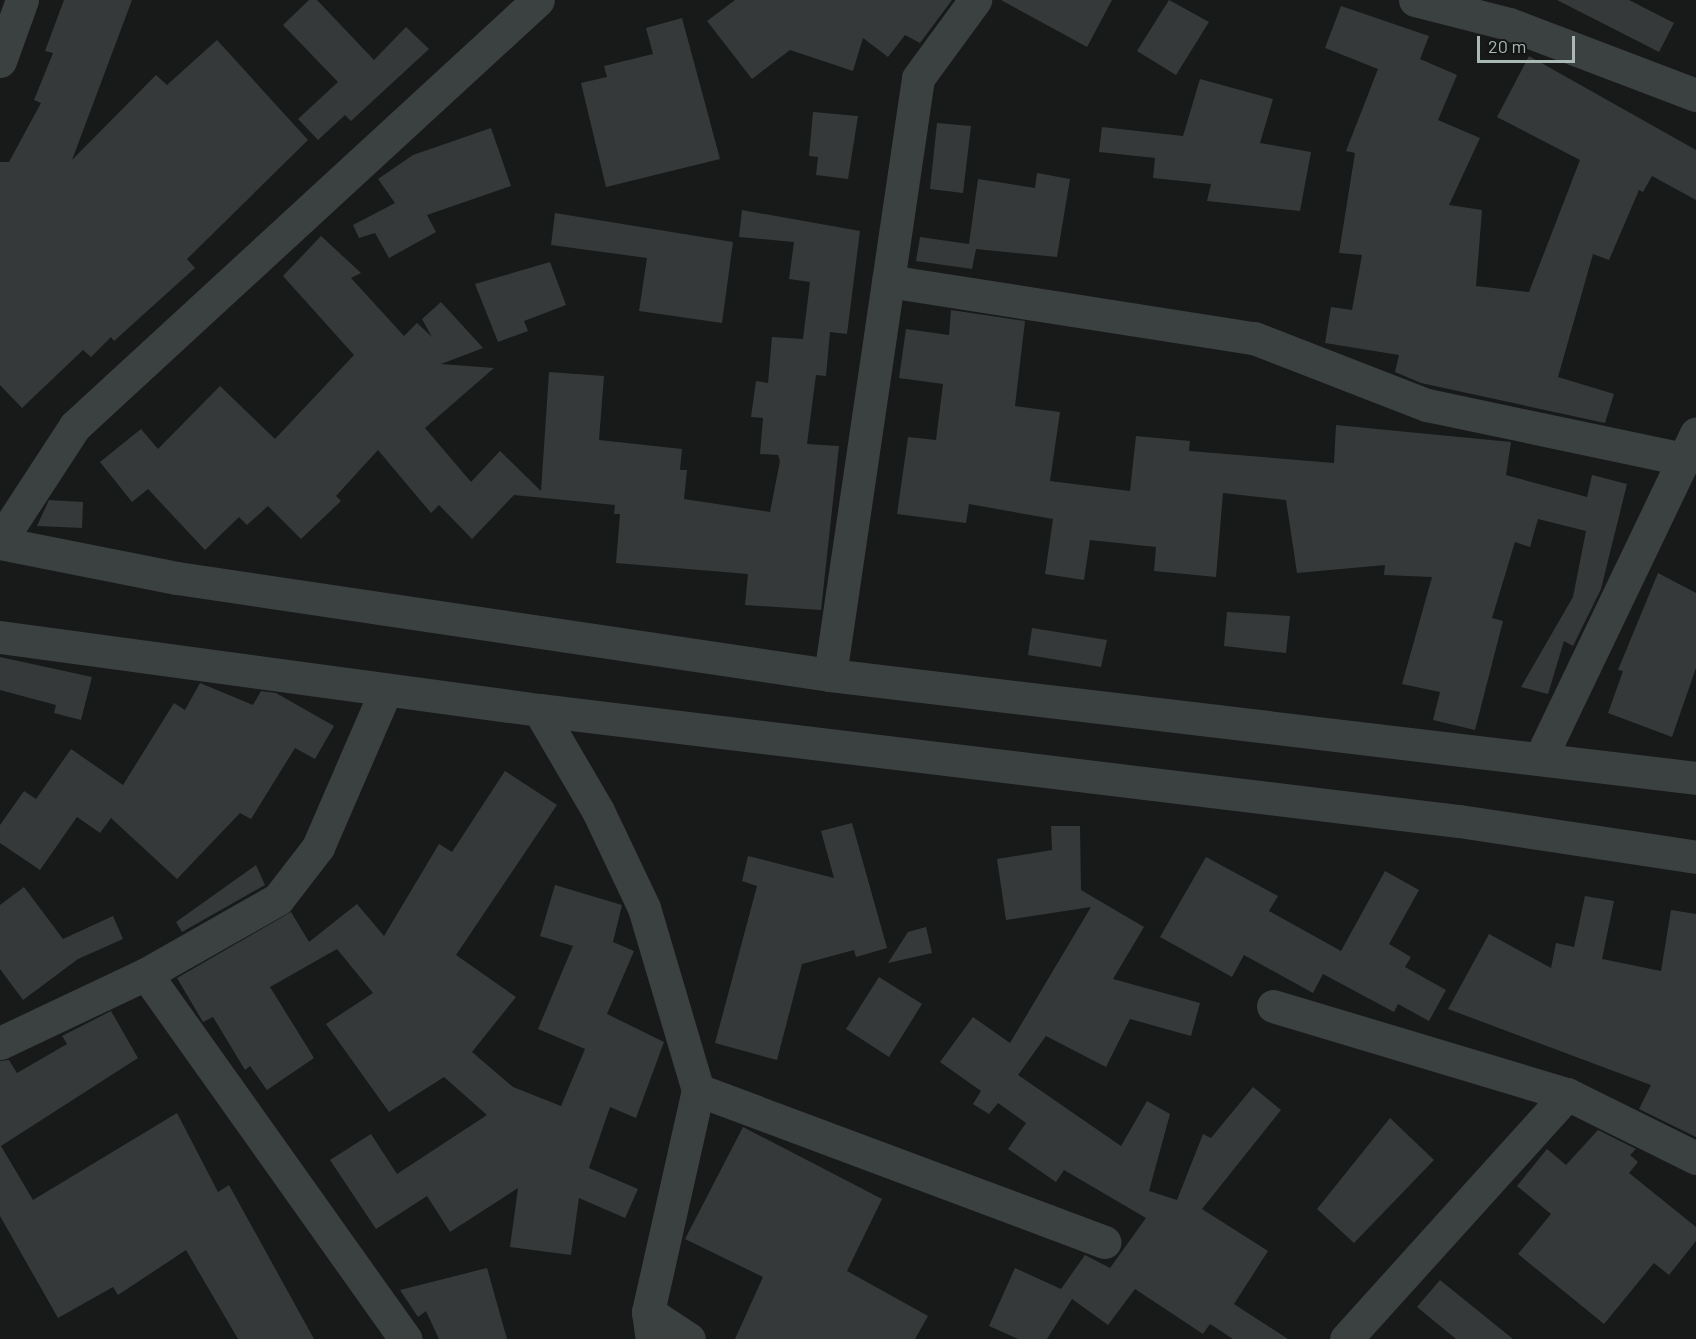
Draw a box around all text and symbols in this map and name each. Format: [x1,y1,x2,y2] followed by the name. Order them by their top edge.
[1480,24,1578,62] scale bar
[1488,35,1526,57] text: 20 m

